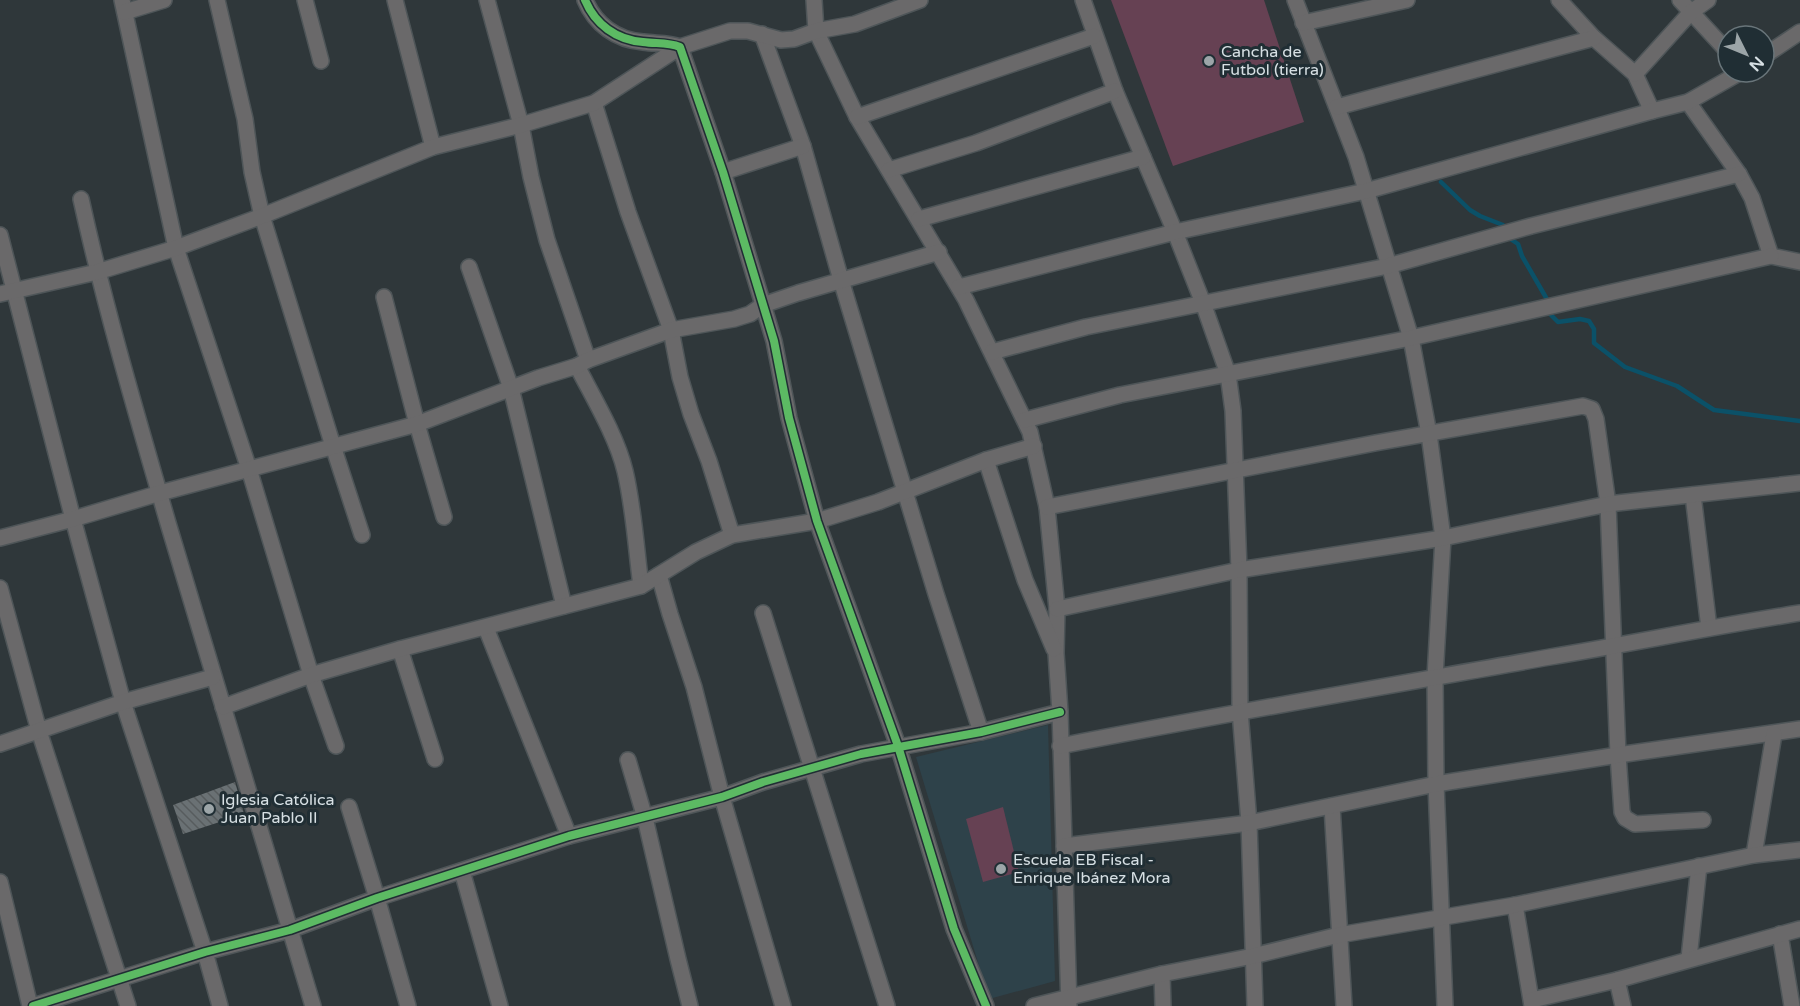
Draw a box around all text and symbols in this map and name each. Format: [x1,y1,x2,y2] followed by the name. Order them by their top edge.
[1716,24,1776,84] north arrow
[1221,42,1324,80] place label: Cancha de Futbol (tierra)
[1745,52,1768,75] text: N
[1202,54,1216,68] marker: Cancha de Futbol (tierra)
[221,790,334,828] place label: Iglesia Católica Juan Pablo II
[202,802,216,816] marker: Iglesia Católica Juan Pablo II
[1013,850,1171,888] place label: Escuela EB Fiscal - Enrique Ibánez Mora
[994,862,1008,876] marker: Escuela EB Fiscal - Enrique Ibánez Mora

